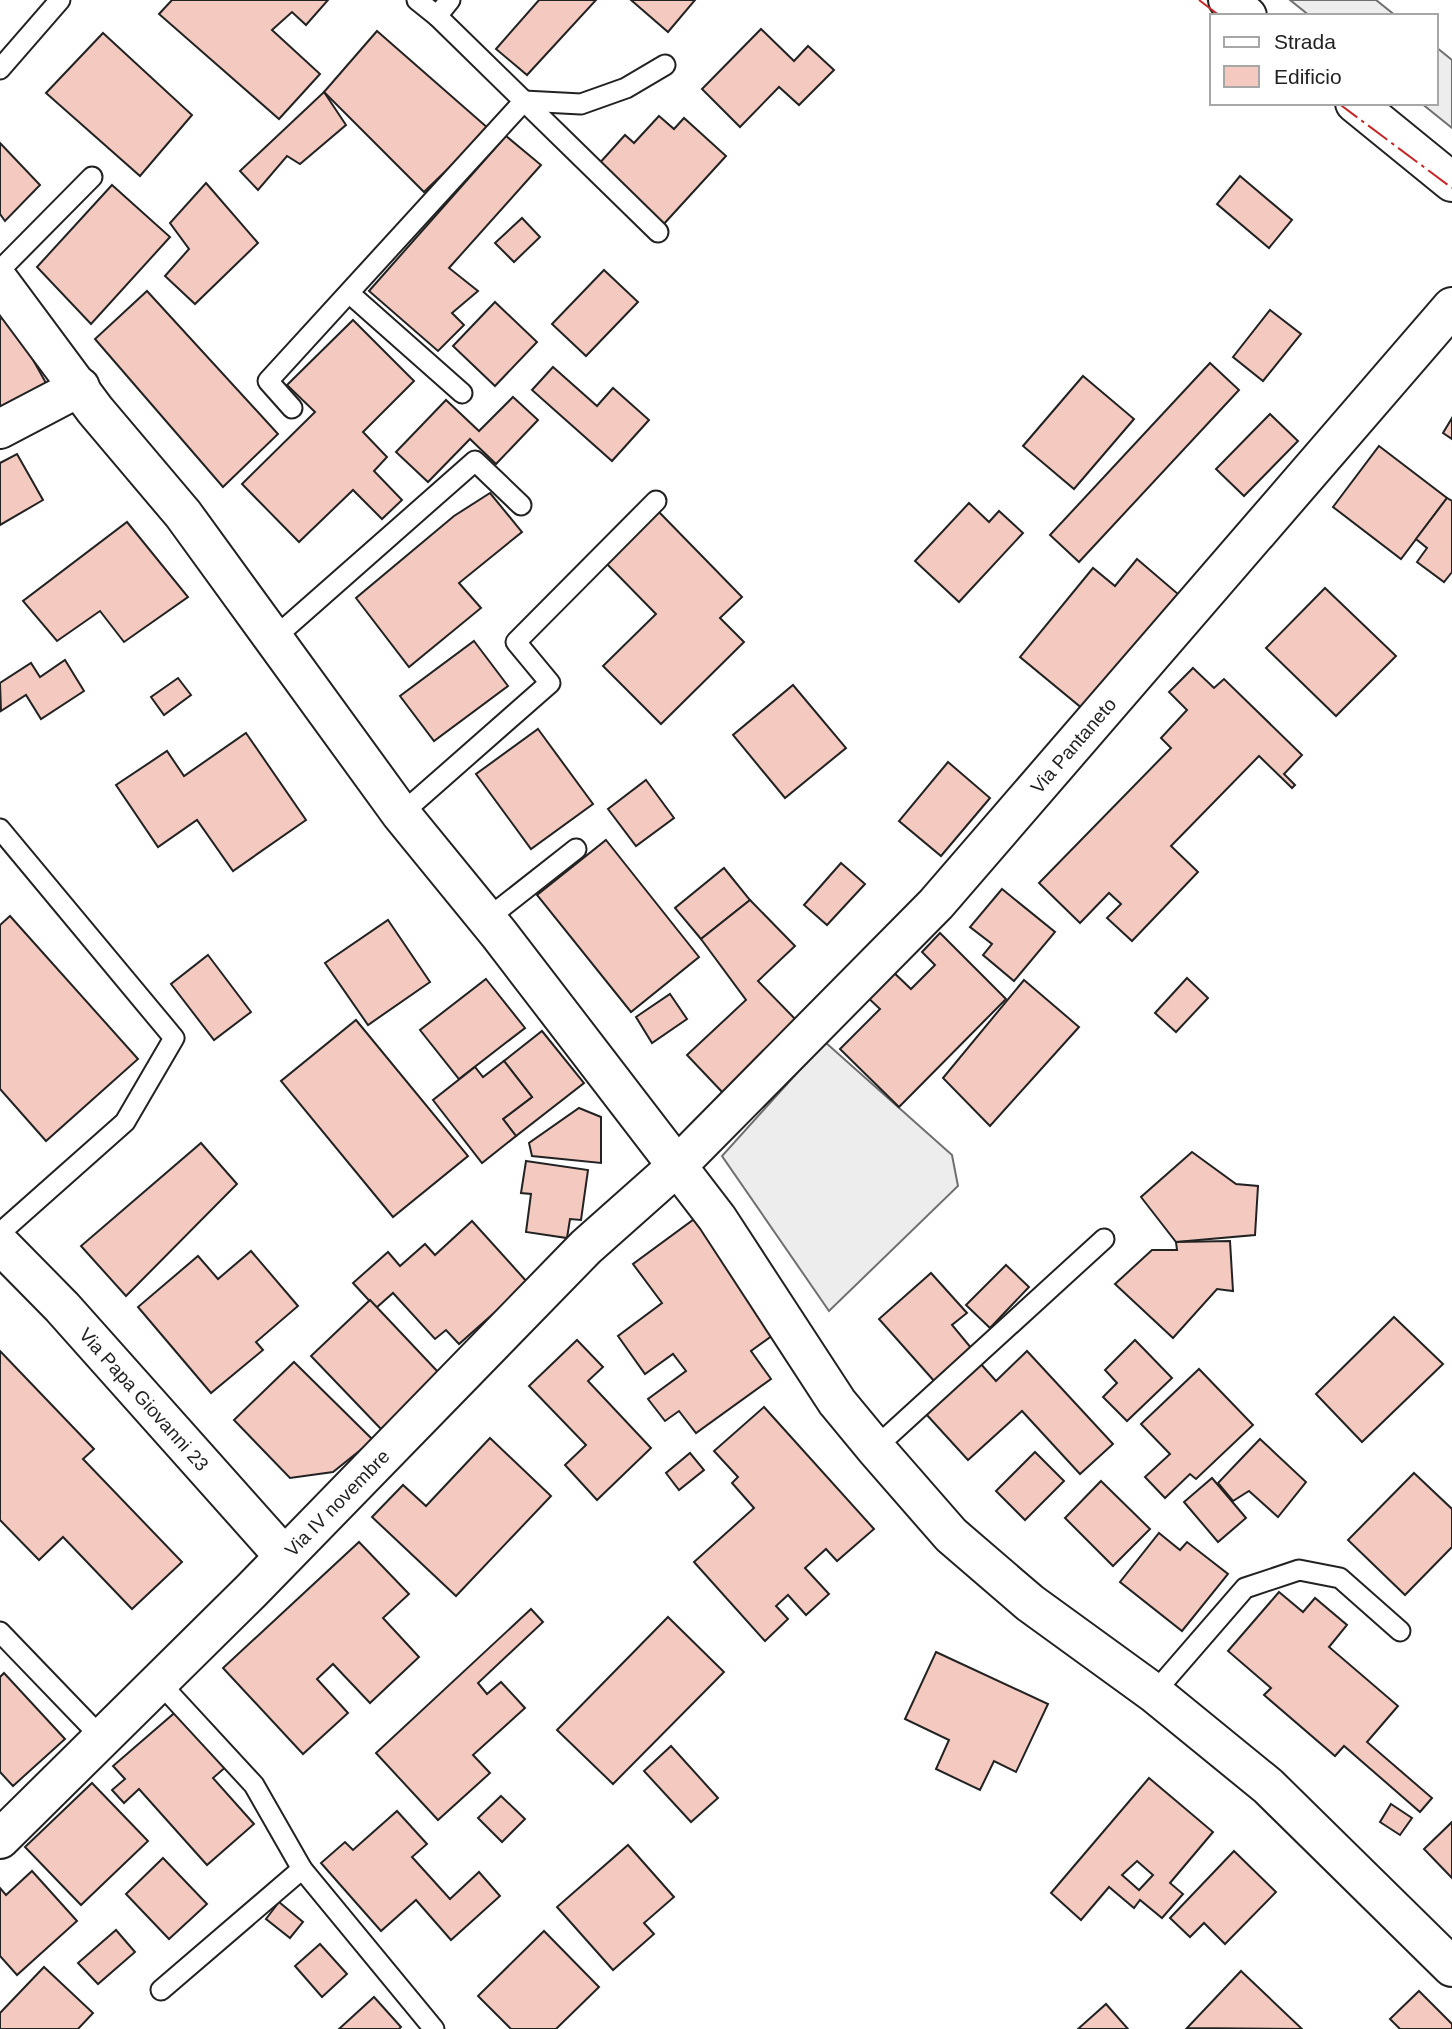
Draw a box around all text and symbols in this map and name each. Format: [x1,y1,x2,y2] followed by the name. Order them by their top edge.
[1210,14,1438,105] legend
[1274,30,1336,53] text: Strada
[1274,65,1342,88] text: Edificio
[1027,694,1120,798] street label: Via Pantaneto
[75,1324,213,1475] street label: Via Papa Giovanni 23
[281,1446,394,1561] street label: Via IV novembre

